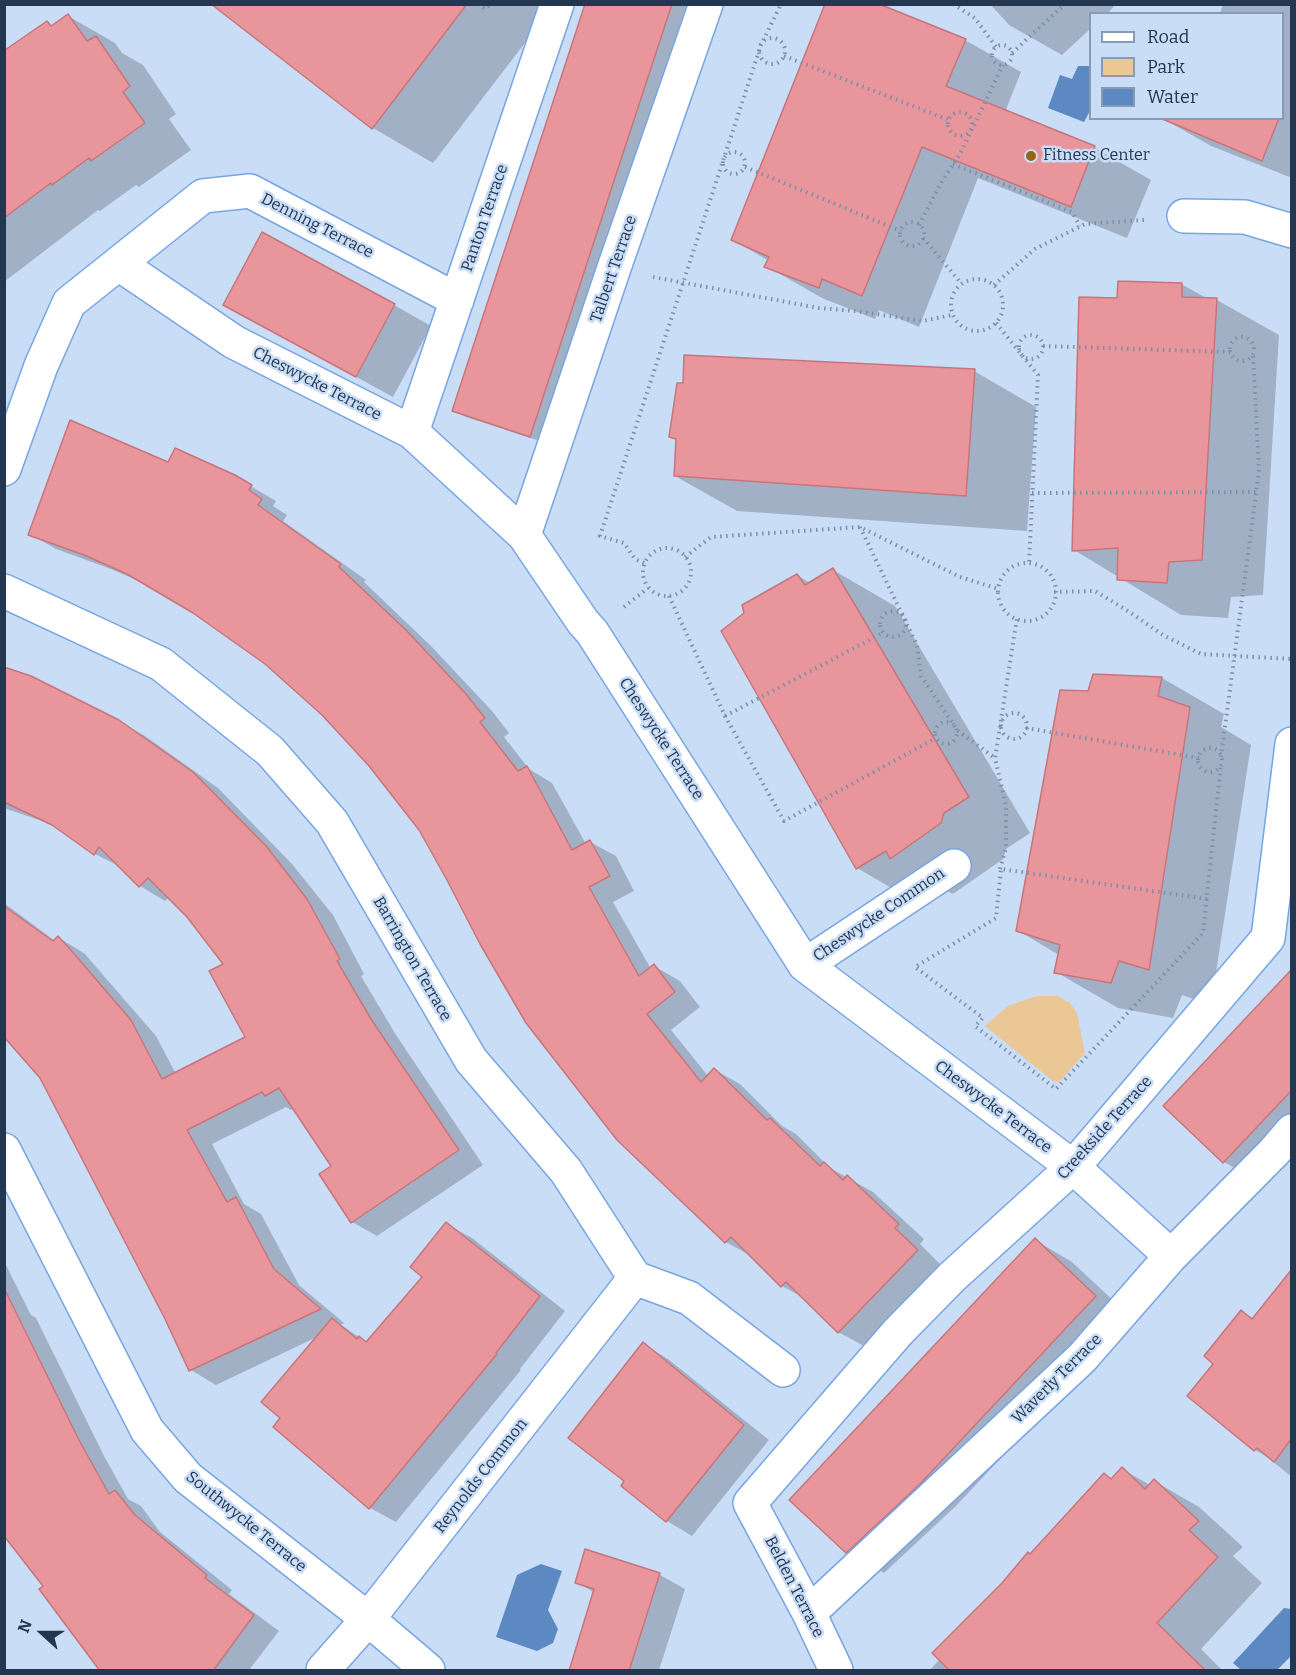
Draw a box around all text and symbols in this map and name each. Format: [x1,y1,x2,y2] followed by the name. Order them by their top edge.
[1089,12,1284,120] legend
[1147,26,1189,48] text: Road
[1147,56,1185,78] text: Park
[1147,86,1198,108] text: Water
[1043,146,1150,166] place label: Fitness Center
[1024,149,1038,163] marker: Fitness Center
[458,162,512,274] street label: Panton Terrace
[258,189,376,263] street label: Denning Terrace
[587,213,641,325] street label: Talbert Terrace
[250,343,384,425] street label: Cheswycke Terrace
[614,674,708,804] street label: Cheswycke Terrace
[810,864,948,966] street label: Cheswycke Common
[369,893,455,1025] street label: Barrington Terrace
[931,1057,1055,1157] street label: Cheswycke Terrace
[1053,1072,1157,1184] street label: Creekside Terrace
[1008,1330,1106,1428] street label: Waverly Terrace
[430,1415,532,1537] street label: Reynolds Common
[182,1468,310,1576] street label: Southwycke Terrace
[760,1533,828,1641] street label: Belden Terrace
[12,1603,72,1663] north arrow
[14,1617,36,1636] text: N

